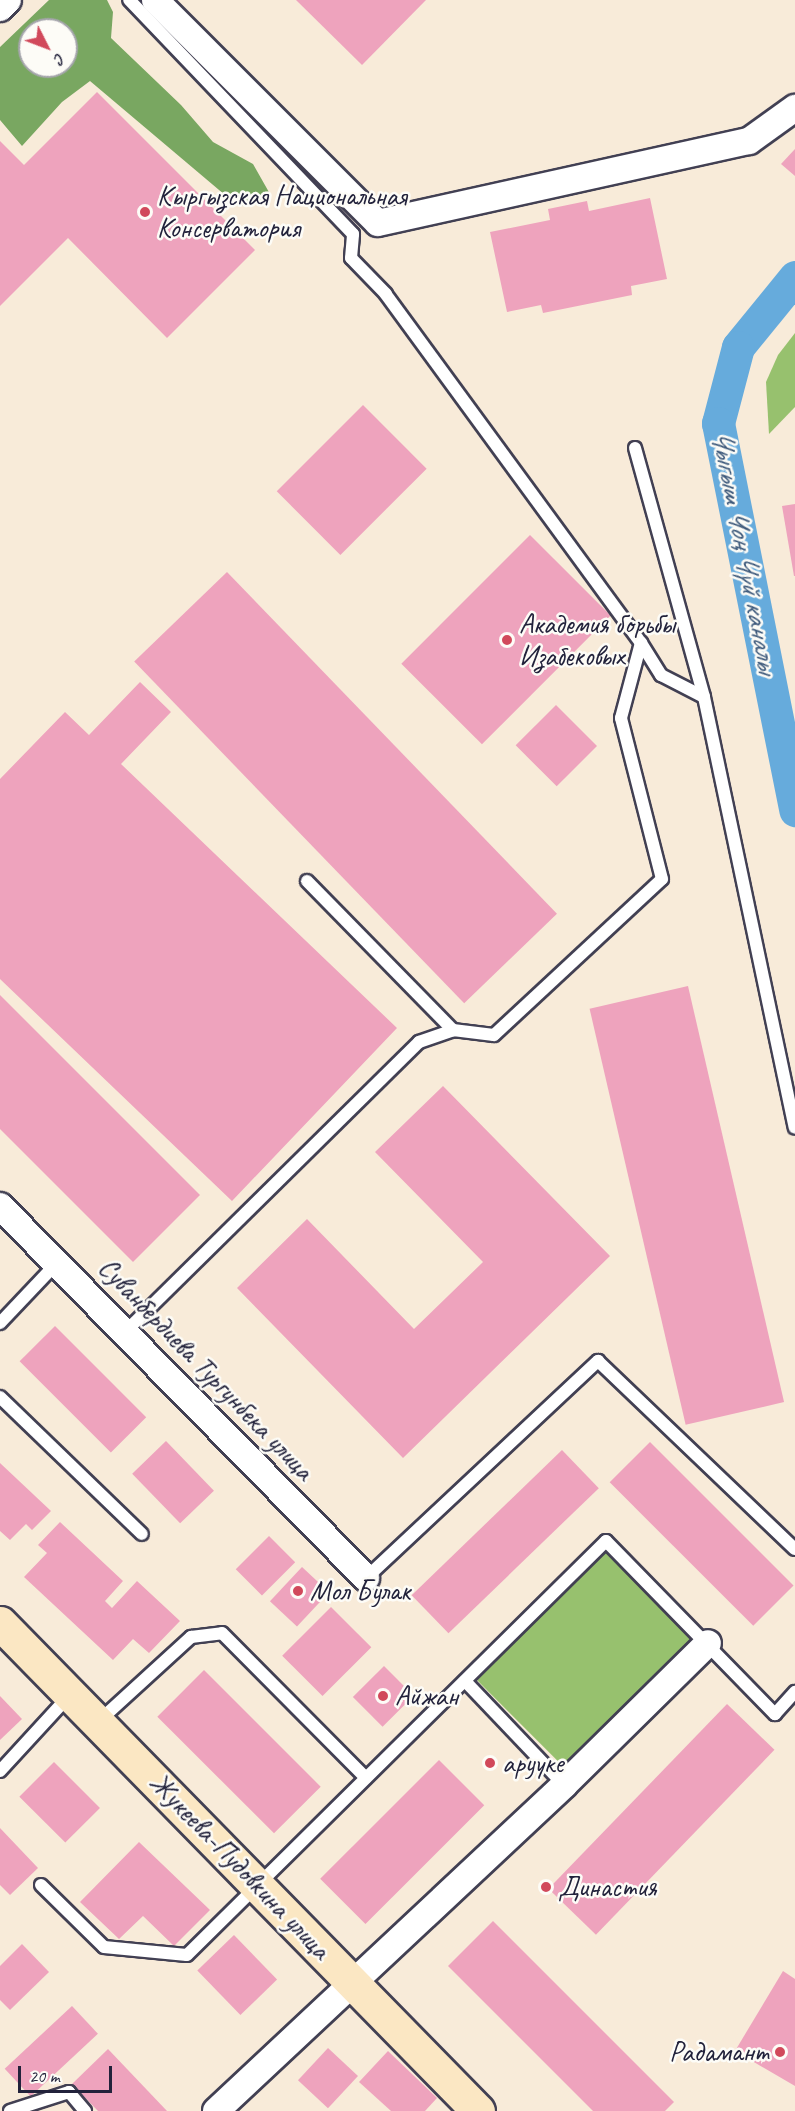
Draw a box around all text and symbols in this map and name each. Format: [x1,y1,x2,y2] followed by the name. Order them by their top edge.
[18,18,78,78] north arrow
[50,49,70,68] text: С
[157,179,411,245] place label: Кыргызская Национальная Консерватория
[138,205,152,219] marker: Кыргызская Национальная Консерватория
[704,427,786,675] water label: Чыгыш Чоң Чүй каналы
[519,607,675,673] place label: Академия борьбы Изабековых
[500,633,514,647] marker: Академия борьбы Изабековых
[91,1250,321,1488] street label: Суванбердиева Тургунбека улица
[310,1574,411,1608] place label: Мол Булак
[291,1584,305,1598] marker: Мол Булак
[395,1679,458,1713] place label: Айжан
[376,1689,390,1703] marker: Айжан
[502,1746,563,1780] place label: арууке
[483,1756,497,1770] marker: арууке
[142,1765,338,1967] street label: Жукеева-Пудовкина улица
[558,1870,656,1904] place label: Династия
[539,1880,553,1894] marker: Династия
[669,2035,768,2069] place label: Радамант
[773,2045,787,2059] marker: Радамант
[21,2054,116,2092] scale bar
[29,2065,60,2087] text: 20 m

